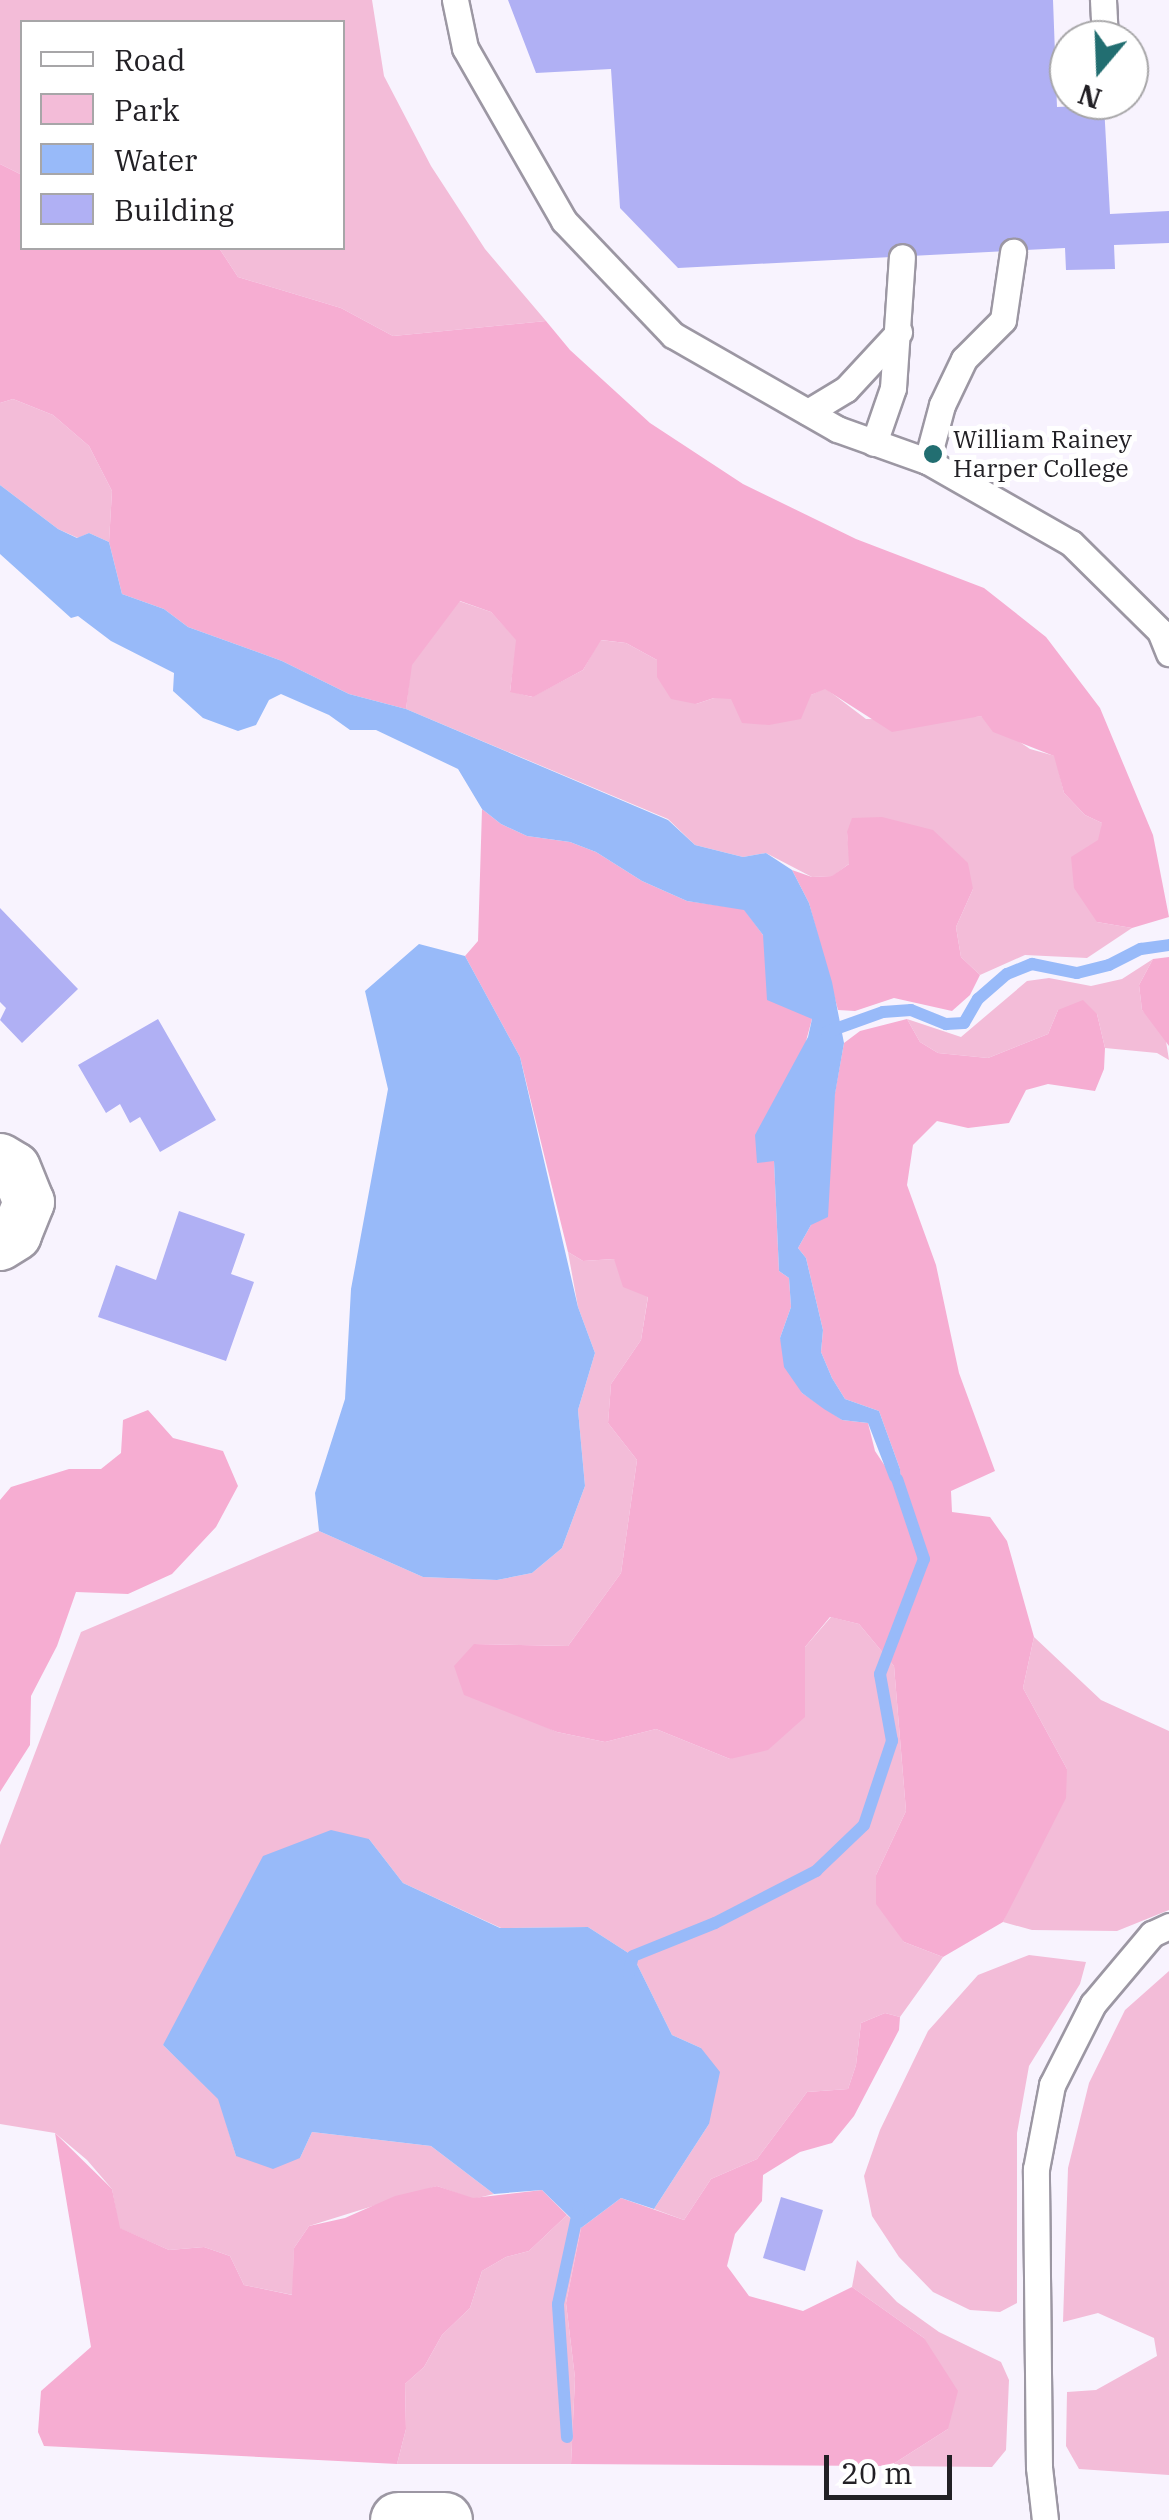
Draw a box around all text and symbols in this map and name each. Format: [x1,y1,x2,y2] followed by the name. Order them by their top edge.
[20,20,345,250] legend
[1049,20,1149,120] north arrow
[114,40,186,79] text: Road
[1073,76,1106,118] text: N
[114,90,180,129] text: Park
[114,140,197,179] text: Water
[114,190,234,229] text: Building
[953,425,1132,484] place label: William Rainey Harper College
[922,443,944,465] marker: William Rainey Harper College
[829,2435,956,2497] scale bar
[841,2453,913,2492] text: 20 m

